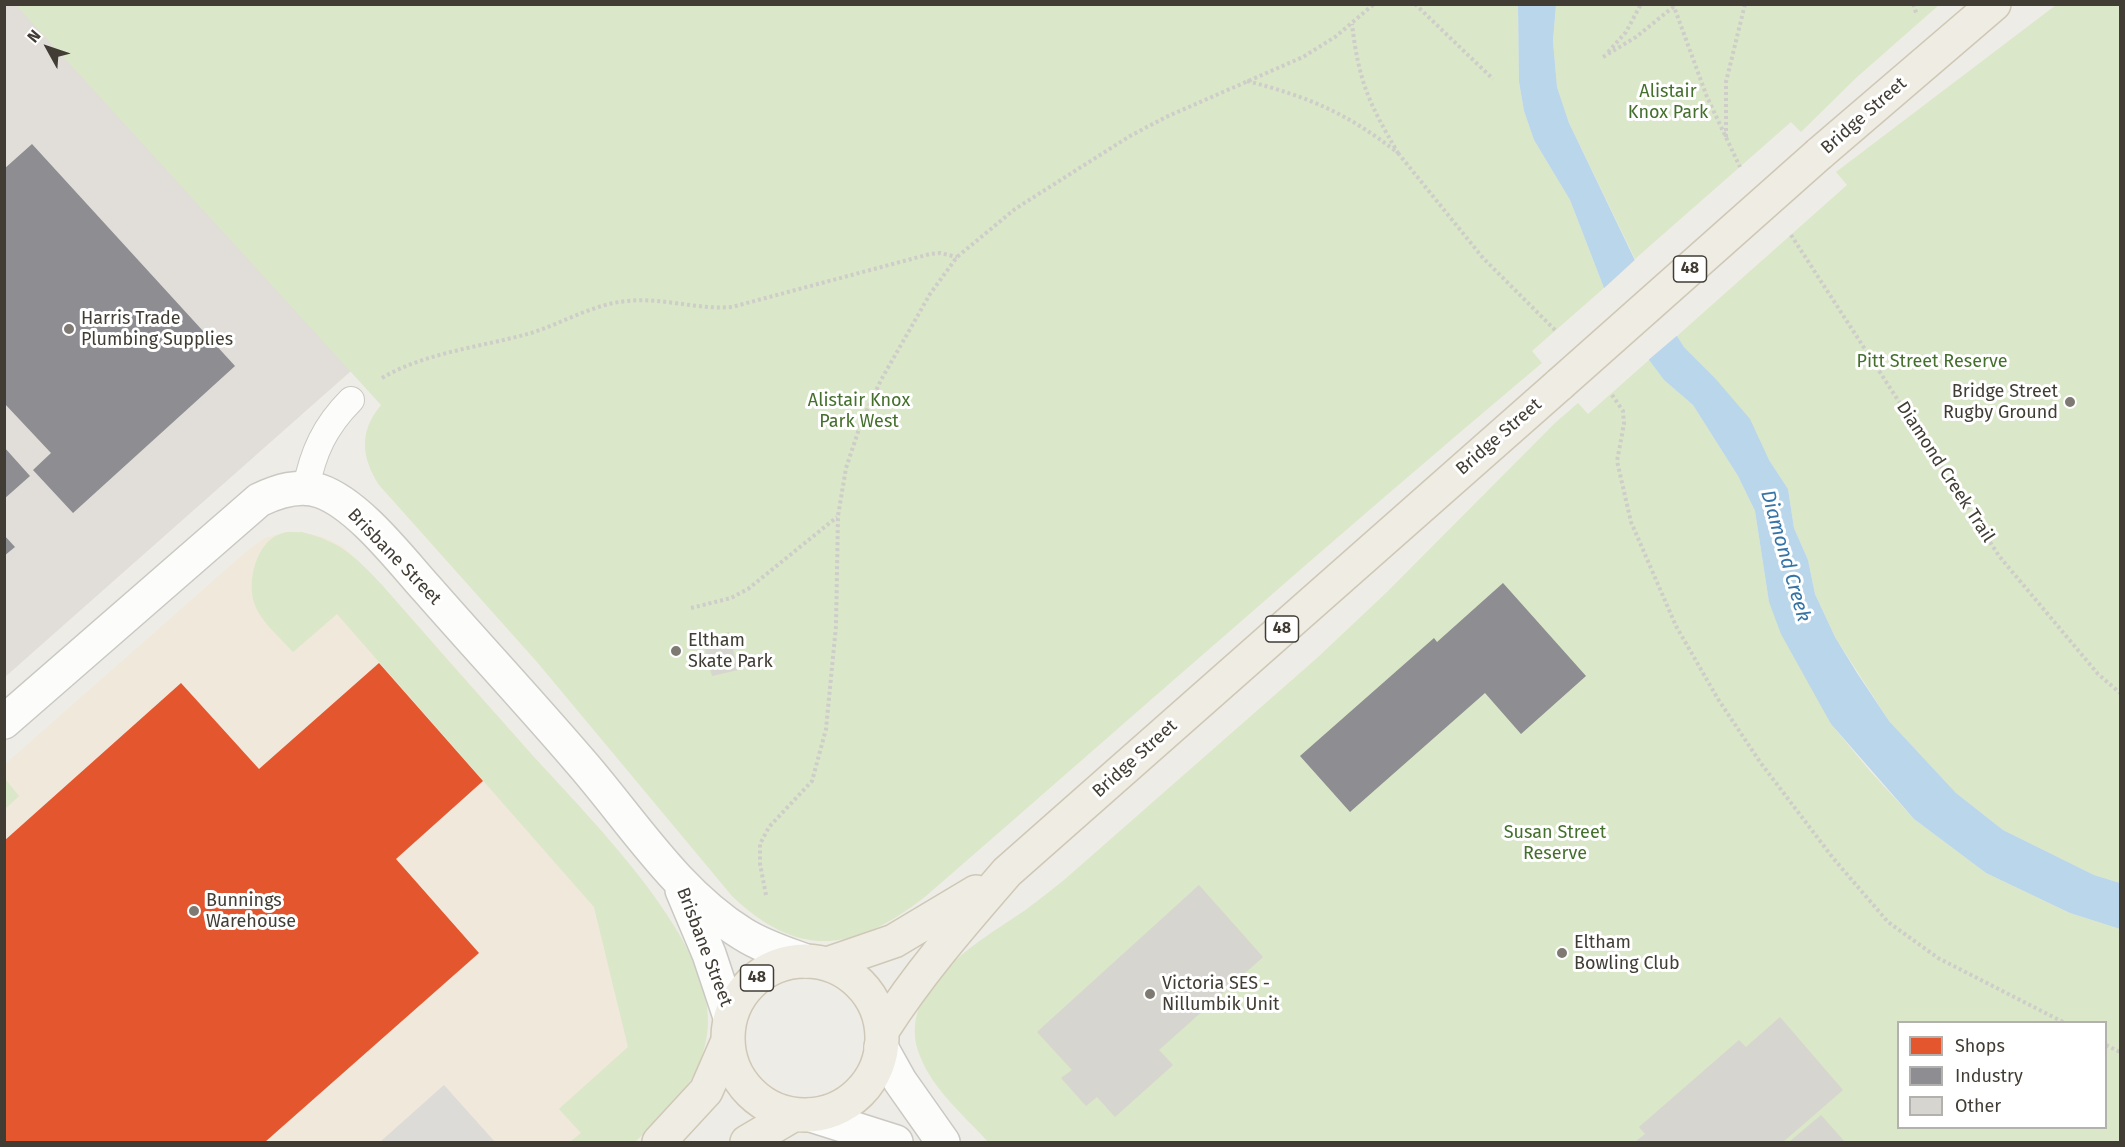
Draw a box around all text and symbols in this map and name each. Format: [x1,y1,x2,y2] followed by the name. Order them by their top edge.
[18,18,78,78] north arrow
[23,26,45,46] text: N
[1817,73,1911,159] street label: Bridge Street
[1628,81,1708,124] park label: Alistair Knox Park
[1674,256,1706,282] road number: 48
[81,308,233,350] place label: Harris Trade Plumbing Supplies
[62,322,76,336] marker: Harris Trade Plumbing Supplies
[1856,351,2008,373] park label: Pitt Street Reserve
[1943,381,2058,424] place label: Bridge Street Rugby Ground
[808,390,910,432] park label: Alistair Knox Park West
[1452,394,1546,480] street label: Bridge Street
[2063,395,2077,409] marker: Bridge Street Rugby Ground
[1891,398,1999,546] street label: Diamond Creek Trail
[1755,487,1815,625] water label: Diamond Creek
[343,504,445,610] street label: Brisbane Street
[1266,616,1298,642] road number: 48
[688,630,773,672] place label: Eltham Skate Park
[669,644,683,658] marker: Eltham Skate Park
[1088,715,1182,803] street label: Bridge Street
[1504,822,1606,864] park label: Susan Street Reserve
[671,884,737,1010] street label: Brisbane Street
[206,890,296,932] place label: Bunnings Warehouse
[187,904,201,918] marker: Bunnings Warehouse
[1574,932,1680,974] place label: Eltham Bowling Club
[1555,946,1569,960] marker: Eltham Bowling Club
[740,965,774,991] road number: 48
[1162,973,1280,1016] place label: Victoria SES - Nillumbik Unit
[1143,987,1157,1001] marker: Victoria SES - Nillumbik Unit
[1897,1021,2107,1129] legend
[1955,1035,2005,1057] text: Shops
[1955,1065,2023,1087] text: Industry
[1955,1095,2001,1117] text: Other

